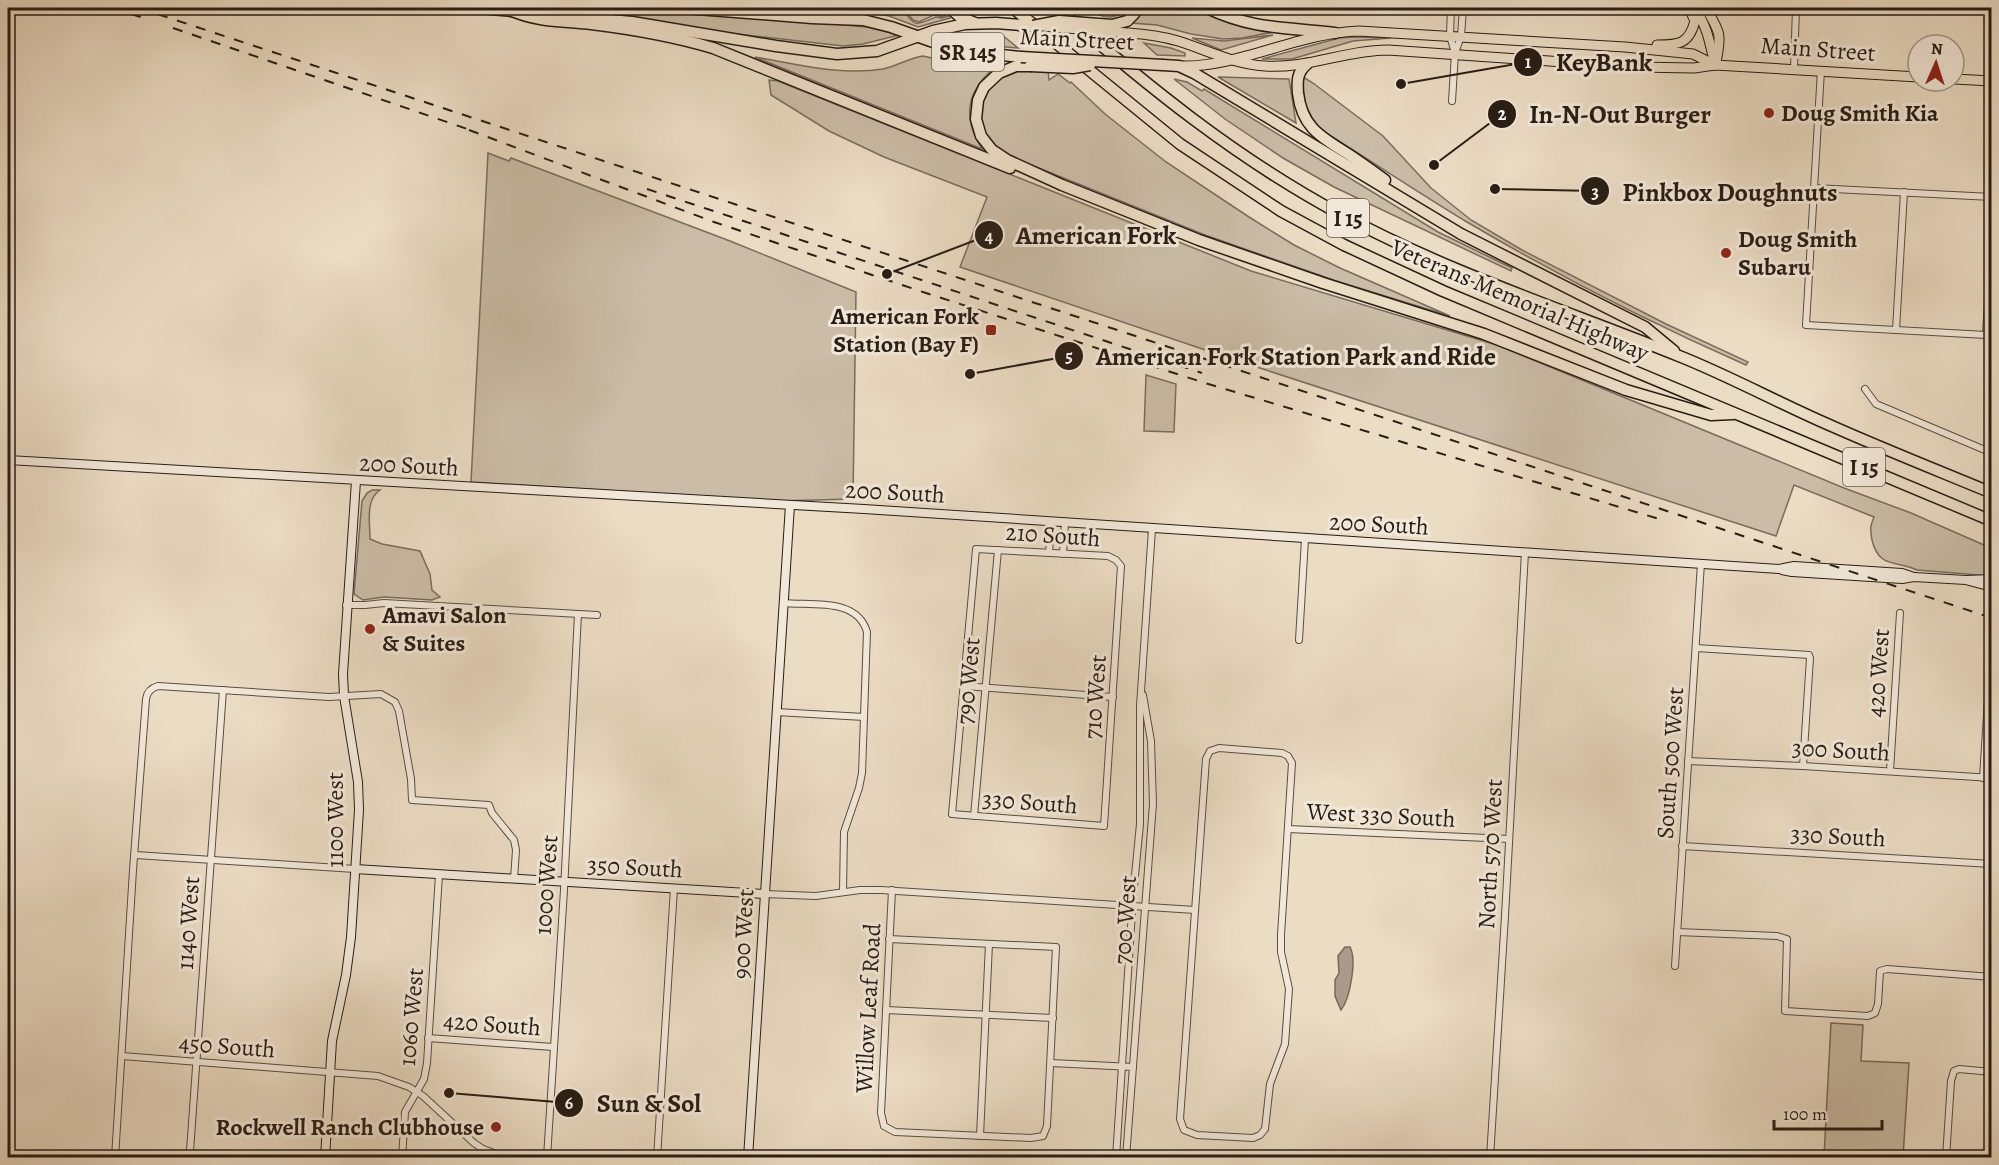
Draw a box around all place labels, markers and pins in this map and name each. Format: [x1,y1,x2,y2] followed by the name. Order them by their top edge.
[1513,40,1664,84] callout: KeyBank
[1487,92,1723,136] callout: In-N-Out Burger
[1781,97,1939,129] place label: Doug Smith Kia
[1762,106,1776,120] marker: Doug Smith Kia
[1580,169,1849,213] callout: Pinkbox Doughnuts
[974,213,1188,257] callout: American Fork
[1738,223,1857,283] place label: Doug Smith Subaru
[1719,246,1733,260] marker: Doug Smith Subaru
[830,300,980,360] place label: American Fork Station (Bay F)
[984,323,998,337] marker: American Fork Station (Bay F)
[1054,334,1508,378] callout: American Fork Station Park and Ride
[381,599,507,659] place label: Amavi Salon & Suites
[363,622,377,636] marker: Amavi Salon & Suites
[554,1081,713,1125] callout: Sun & Sol
[215,1111,484,1143] place label: Rockwell Ranch Clubhouse
[489,1120,503,1134] marker: Rockwell Ranch Clubhouse

